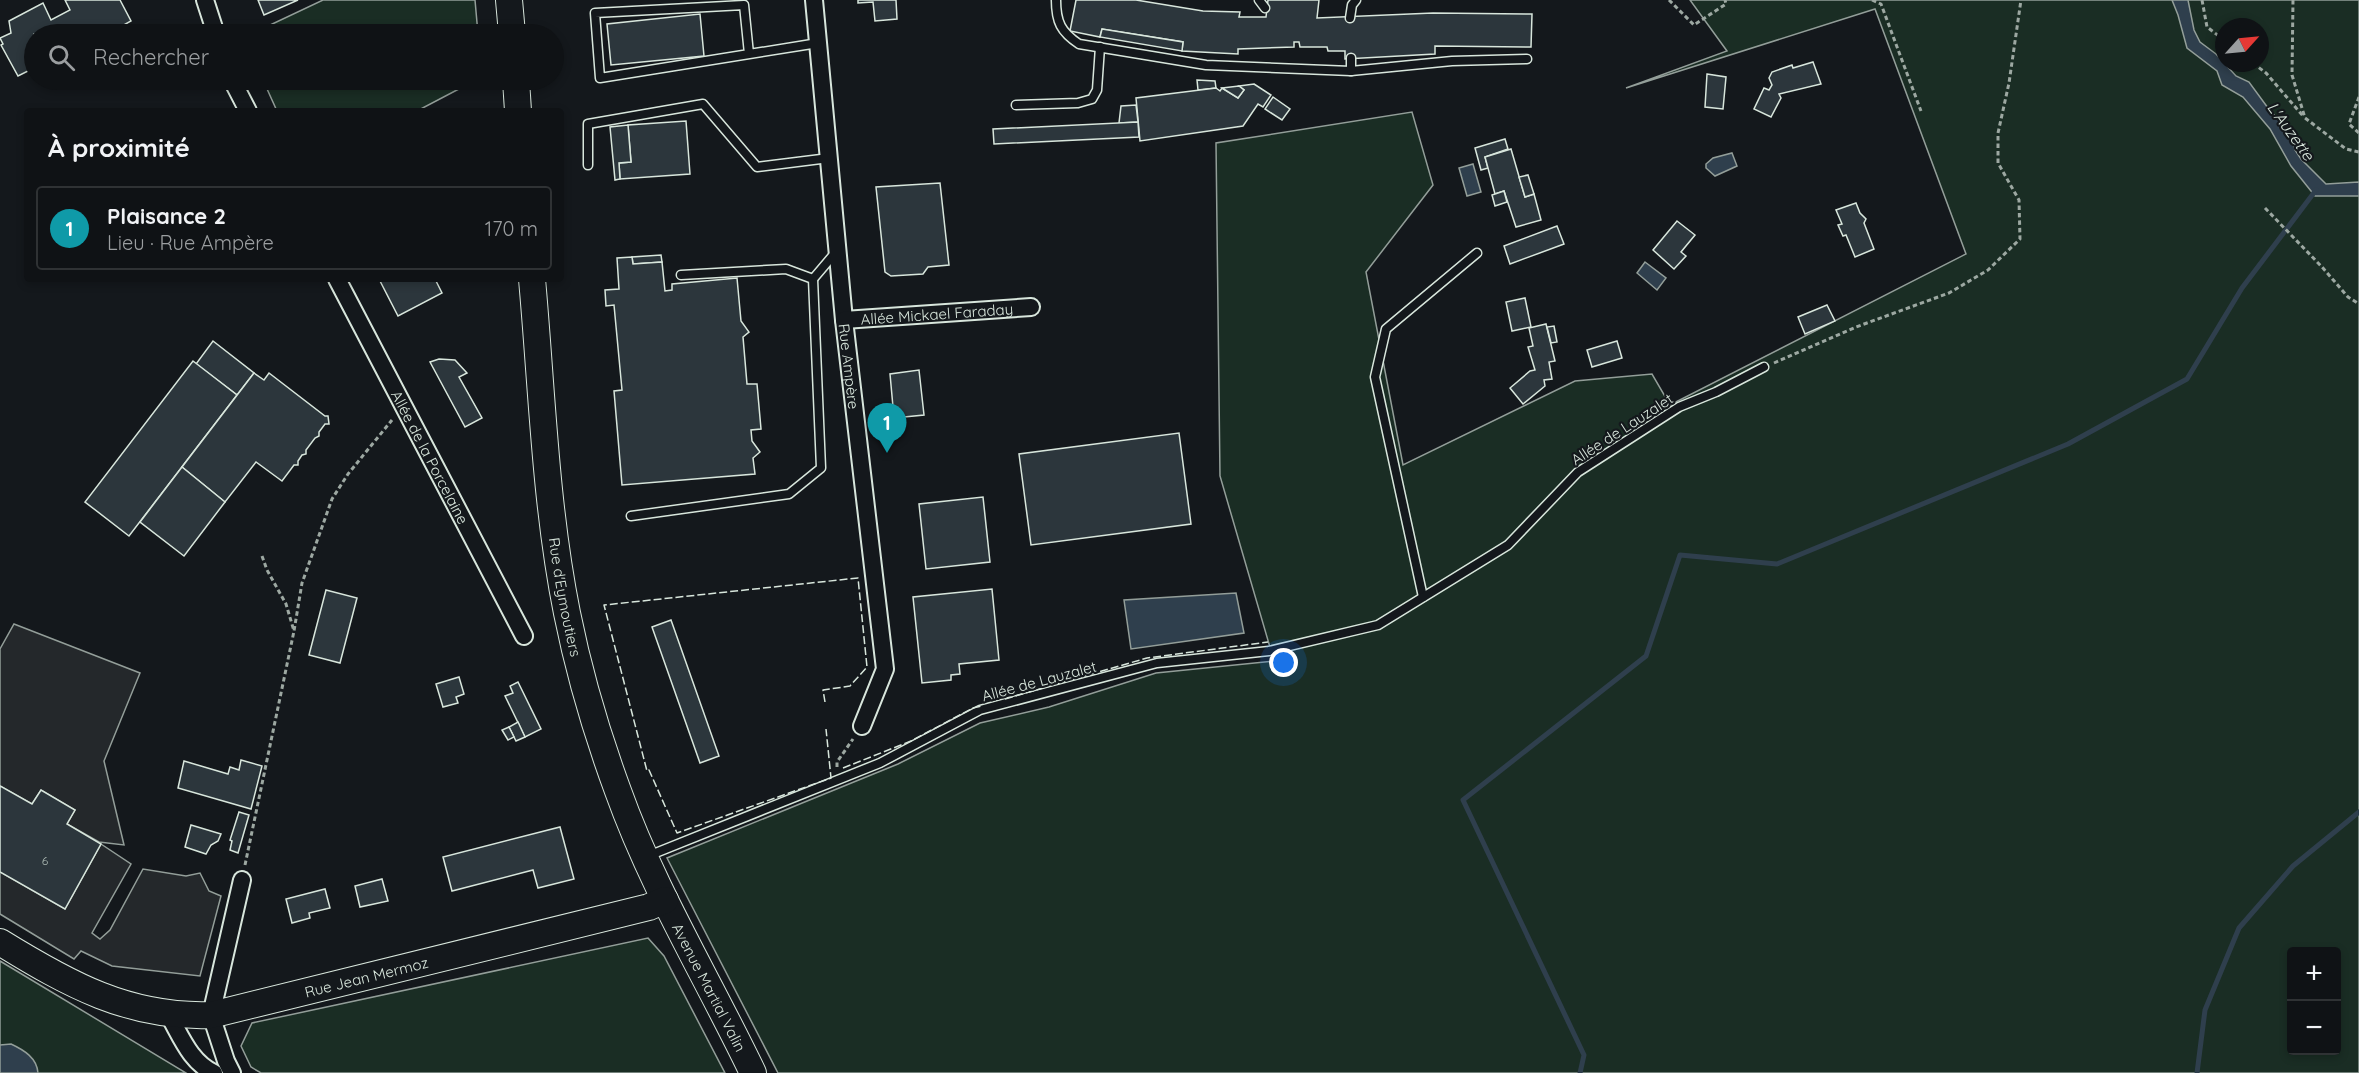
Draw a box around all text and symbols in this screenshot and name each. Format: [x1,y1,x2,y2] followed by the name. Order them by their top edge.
[2215,18,2269,72] north arrow
[24,24,564,90] search box
[45,41,78,74] icon: search
[93,43,209,71] text: Rechercher
[2263,98,2319,165] water label: L'Auzette
[48,131,190,164] text: À proximité
[107,202,226,230] text: Plaisance 2
[66,216,73,241] text: 1
[485,216,538,241] text: 170 m
[107,230,274,255] text: Lieu · Rue Ampère
[860,299,1014,328] street label: Allée Mickael Faraday
[835,322,864,410] street label: Rue Ampère
[387,387,473,527] street label: Allée de la Porcelaine
[1567,389,1677,469] street label: Allée de Lauzalet
[868,404,906,453] pin: 1
[545,536,586,659] street label: Rue d'Eymoutiers
[1269,648,1298,677] your location
[980,657,1098,705] street label: Allée de Lauzalet
[42,853,49,868] house number: 6
[668,920,750,1055] street label: Avenue Martial Valin
[2287,947,2341,1055] map controls
[2287,947,2341,1001] button: +
[303,952,430,1001] street label: Rue Jean Mermoz
[2287,1001,2341,1055] button: −

